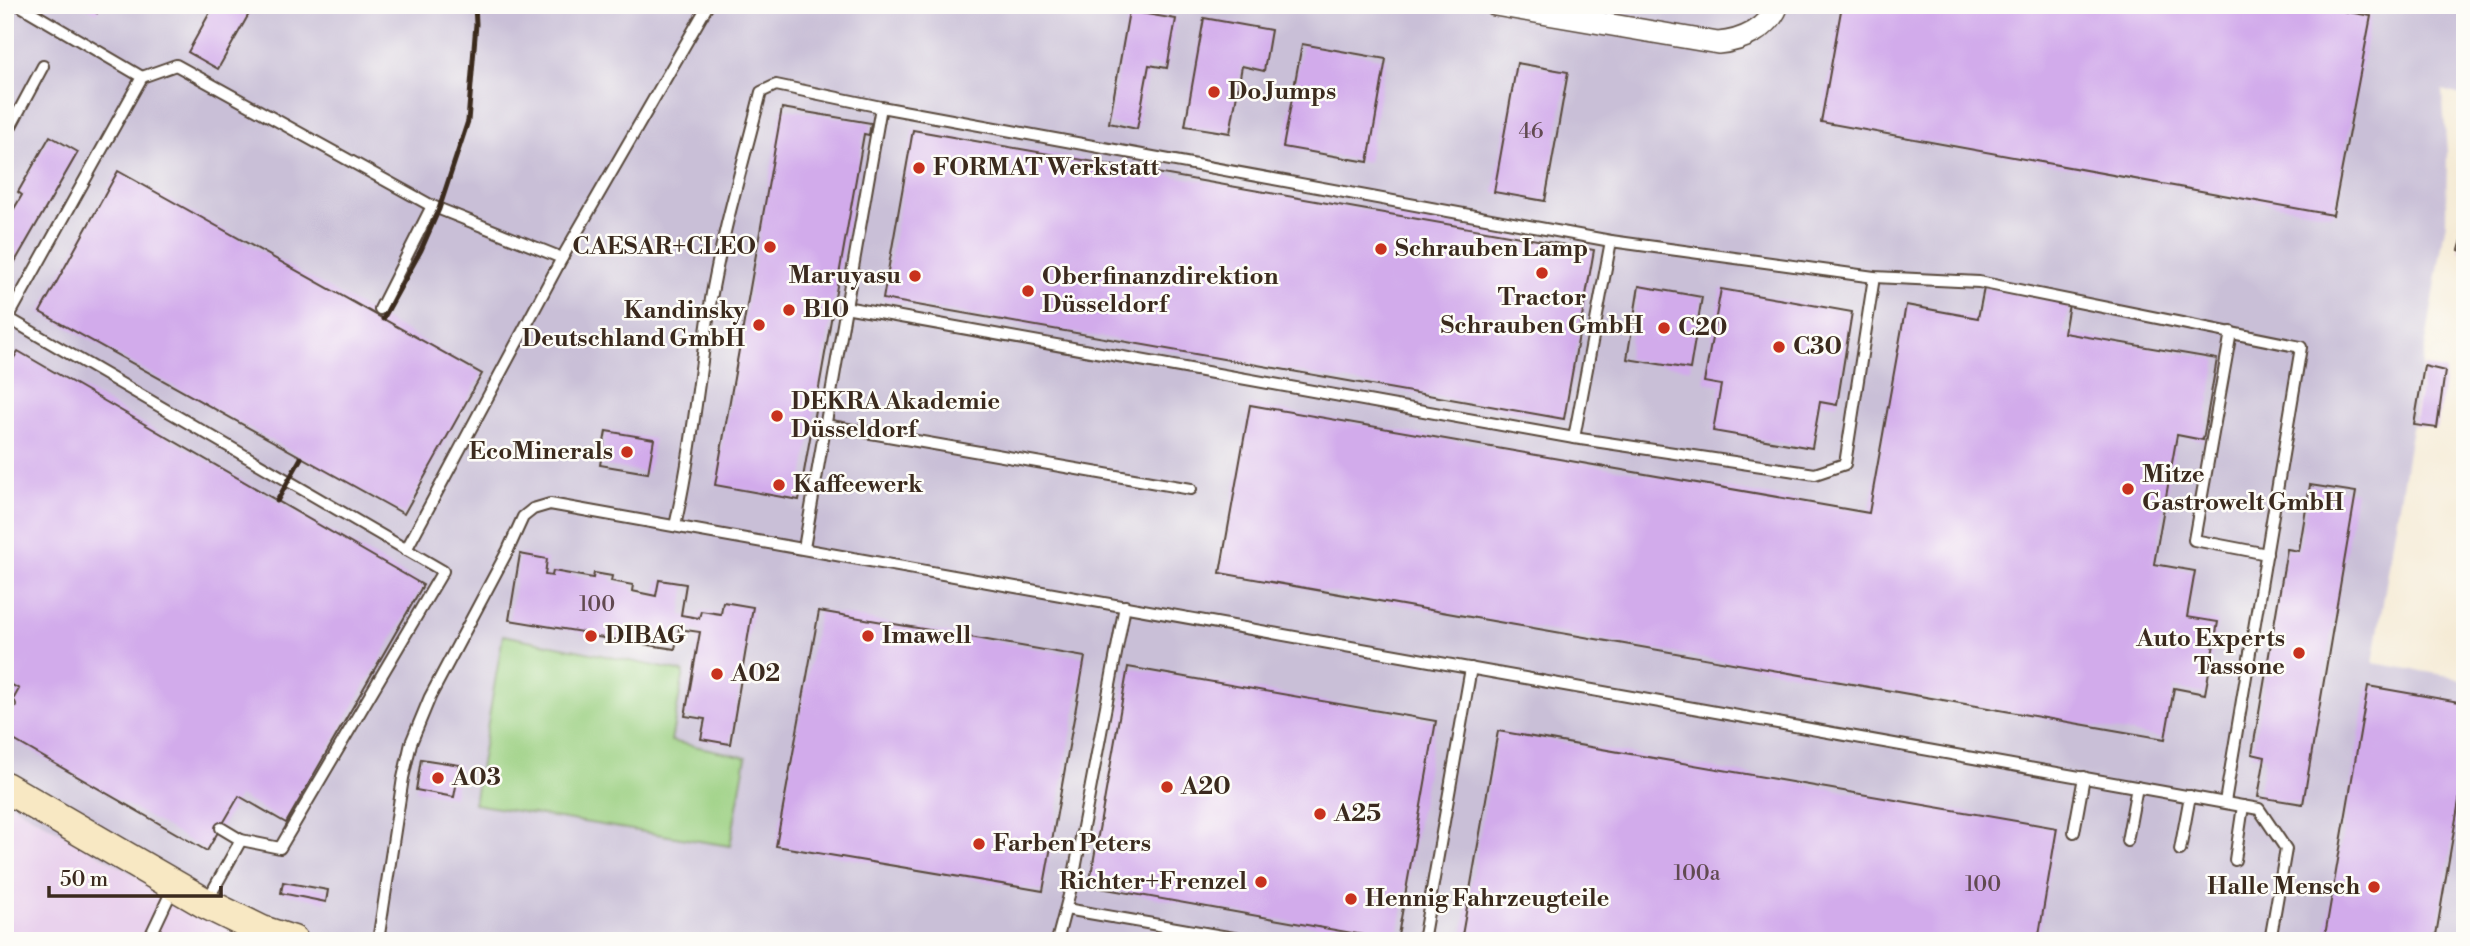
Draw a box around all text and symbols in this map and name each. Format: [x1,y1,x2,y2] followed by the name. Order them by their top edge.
[1228,77,1336,107] place label: Do Jumps
[1206,84,1222,100] marker: Do Jumps
[1518,119,1544,145] house number: 46
[933,153,1159,183] place label: FORMAT Werkstatt
[911,160,927,176] marker: FORMAT Werkstatt
[572,232,756,262] place label: CAESAR+CLEO
[1395,234,1588,264] place label: Schrauben Lamp
[762,239,778,255] marker: CAESAR+CLEO
[1373,241,1389,257] marker: Schrauben Lamp
[788,261,901,291] place label: Maruyasu
[1042,262,1279,320] place label: Oberfinanzdirektion Düsseldorf
[1534,265,1550,281] marker: Tractor Schrauben GmbH
[907,268,923,284] marker: Maruyasu
[1020,283,1036,299] marker: Oberfinanzdirektion Düsseldorf
[1441,283,1644,341] place label: Tractor Schrauben GmbH
[803,295,849,325] place label: B10
[522,296,746,354] place label: Kandinsky Deutschland GmbH
[781,302,797,318] marker: B10
[1678,313,1728,343] place label: C20
[751,317,767,333] marker: Kandinsky Deutschland GmbH
[1656,320,1672,336] marker: C20
[1793,332,1842,362] place label: C30
[1771,339,1787,355] marker: C30
[791,387,1000,445] place label: DEKRA Akademie Düsseldorf
[769,408,785,424] marker: DEKRA Akademie Düsseldorf
[469,437,613,467] place label: EcoMinerals
[619,444,635,460] marker: EcoMinerals
[2142,460,2344,518] place label: Mitze Gastrowelt GmbH
[793,470,924,500] place label: Kaffeewerk
[771,477,787,493] marker: Kaffeewerk
[2120,481,2136,497] marker: Mitze Gastrowelt GmbH
[579,592,615,618] house number: 100
[605,621,686,651] place label: DIBAG
[882,621,971,651] place label: Imawell
[2135,624,2285,682] place label: Auto Experts Tassone
[583,628,599,644] marker: DIBAG
[860,628,876,644] marker: Imawell
[2291,645,2307,661] marker: Auto Experts Tassone
[730,659,780,689] place label: A02
[709,666,725,682] marker: A02
[451,763,501,793] place label: A03
[430,770,446,786] marker: A03
[1180,772,1231,802] place label: A20
[1159,779,1175,795] marker: A20
[1333,799,1381,829] place label: A25
[1312,806,1328,822] marker: A25
[993,829,1151,859] place label: Farben Peters
[971,836,987,852] marker: Farben Peters
[49,855,220,899] scale bar
[1674,861,1721,887] house number: 100a
[60,867,108,893] text: 50 m
[1059,867,1247,897] place label: Richter+Frenzel
[1965,872,2001,898] house number: 100
[2207,872,2360,902] place label: Halle Mensch
[1253,874,1269,890] marker: Richter+Frenzel
[2366,879,2382,895] marker: Halle Mensch
[1365,884,1610,914] place label: Hennig Fahrzeugteile
[1343,891,1359,907] marker: Hennig Fahrzeugteile

